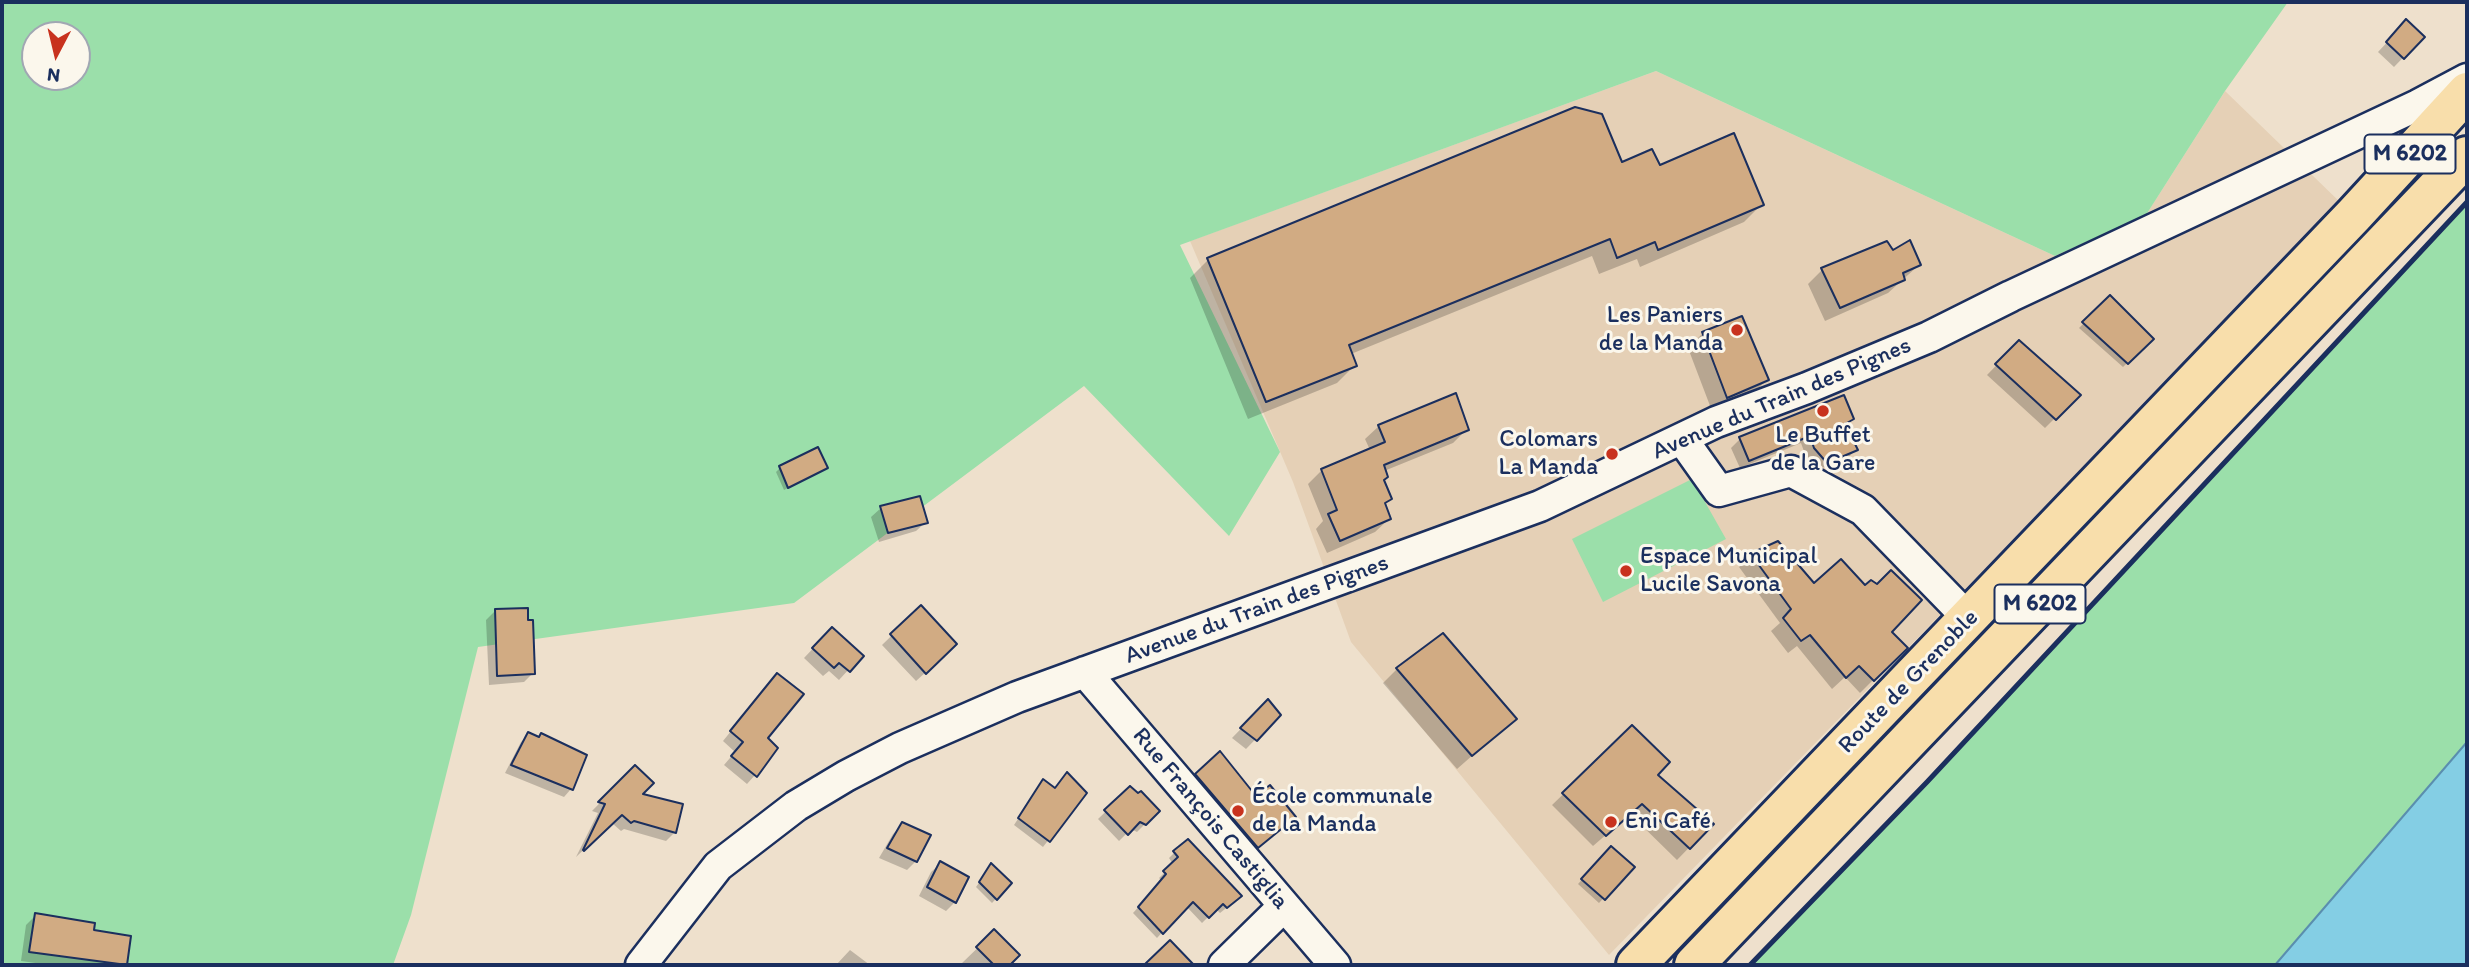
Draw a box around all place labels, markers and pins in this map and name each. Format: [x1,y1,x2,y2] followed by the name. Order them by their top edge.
[1599,302,1723,358] place label: Les Paniers de la Manda
[1729,322,1745,338] marker: Les Paniers de la Manda
[1815,403,1831,419] marker: Le Buffet de la Gare
[1771,422,1875,478] place label: Le Buffet de la Gare
[1498,426,1598,482] place label: Colomars La Manda
[1604,446,1620,462] marker: Colomars La Manda
[1640,543,1817,599] place label: Espace Municipal Lucile Savona
[1618,563,1634,579] marker: Espace Municipal Lucile Savona
[1252,783,1433,839] place label: École communale de la Manda
[1230,803,1246,819] marker: École communale de la Manda
[1625,808,1711,836] place label: Eni Café
[1603,814,1619,830] marker: Eni Café

